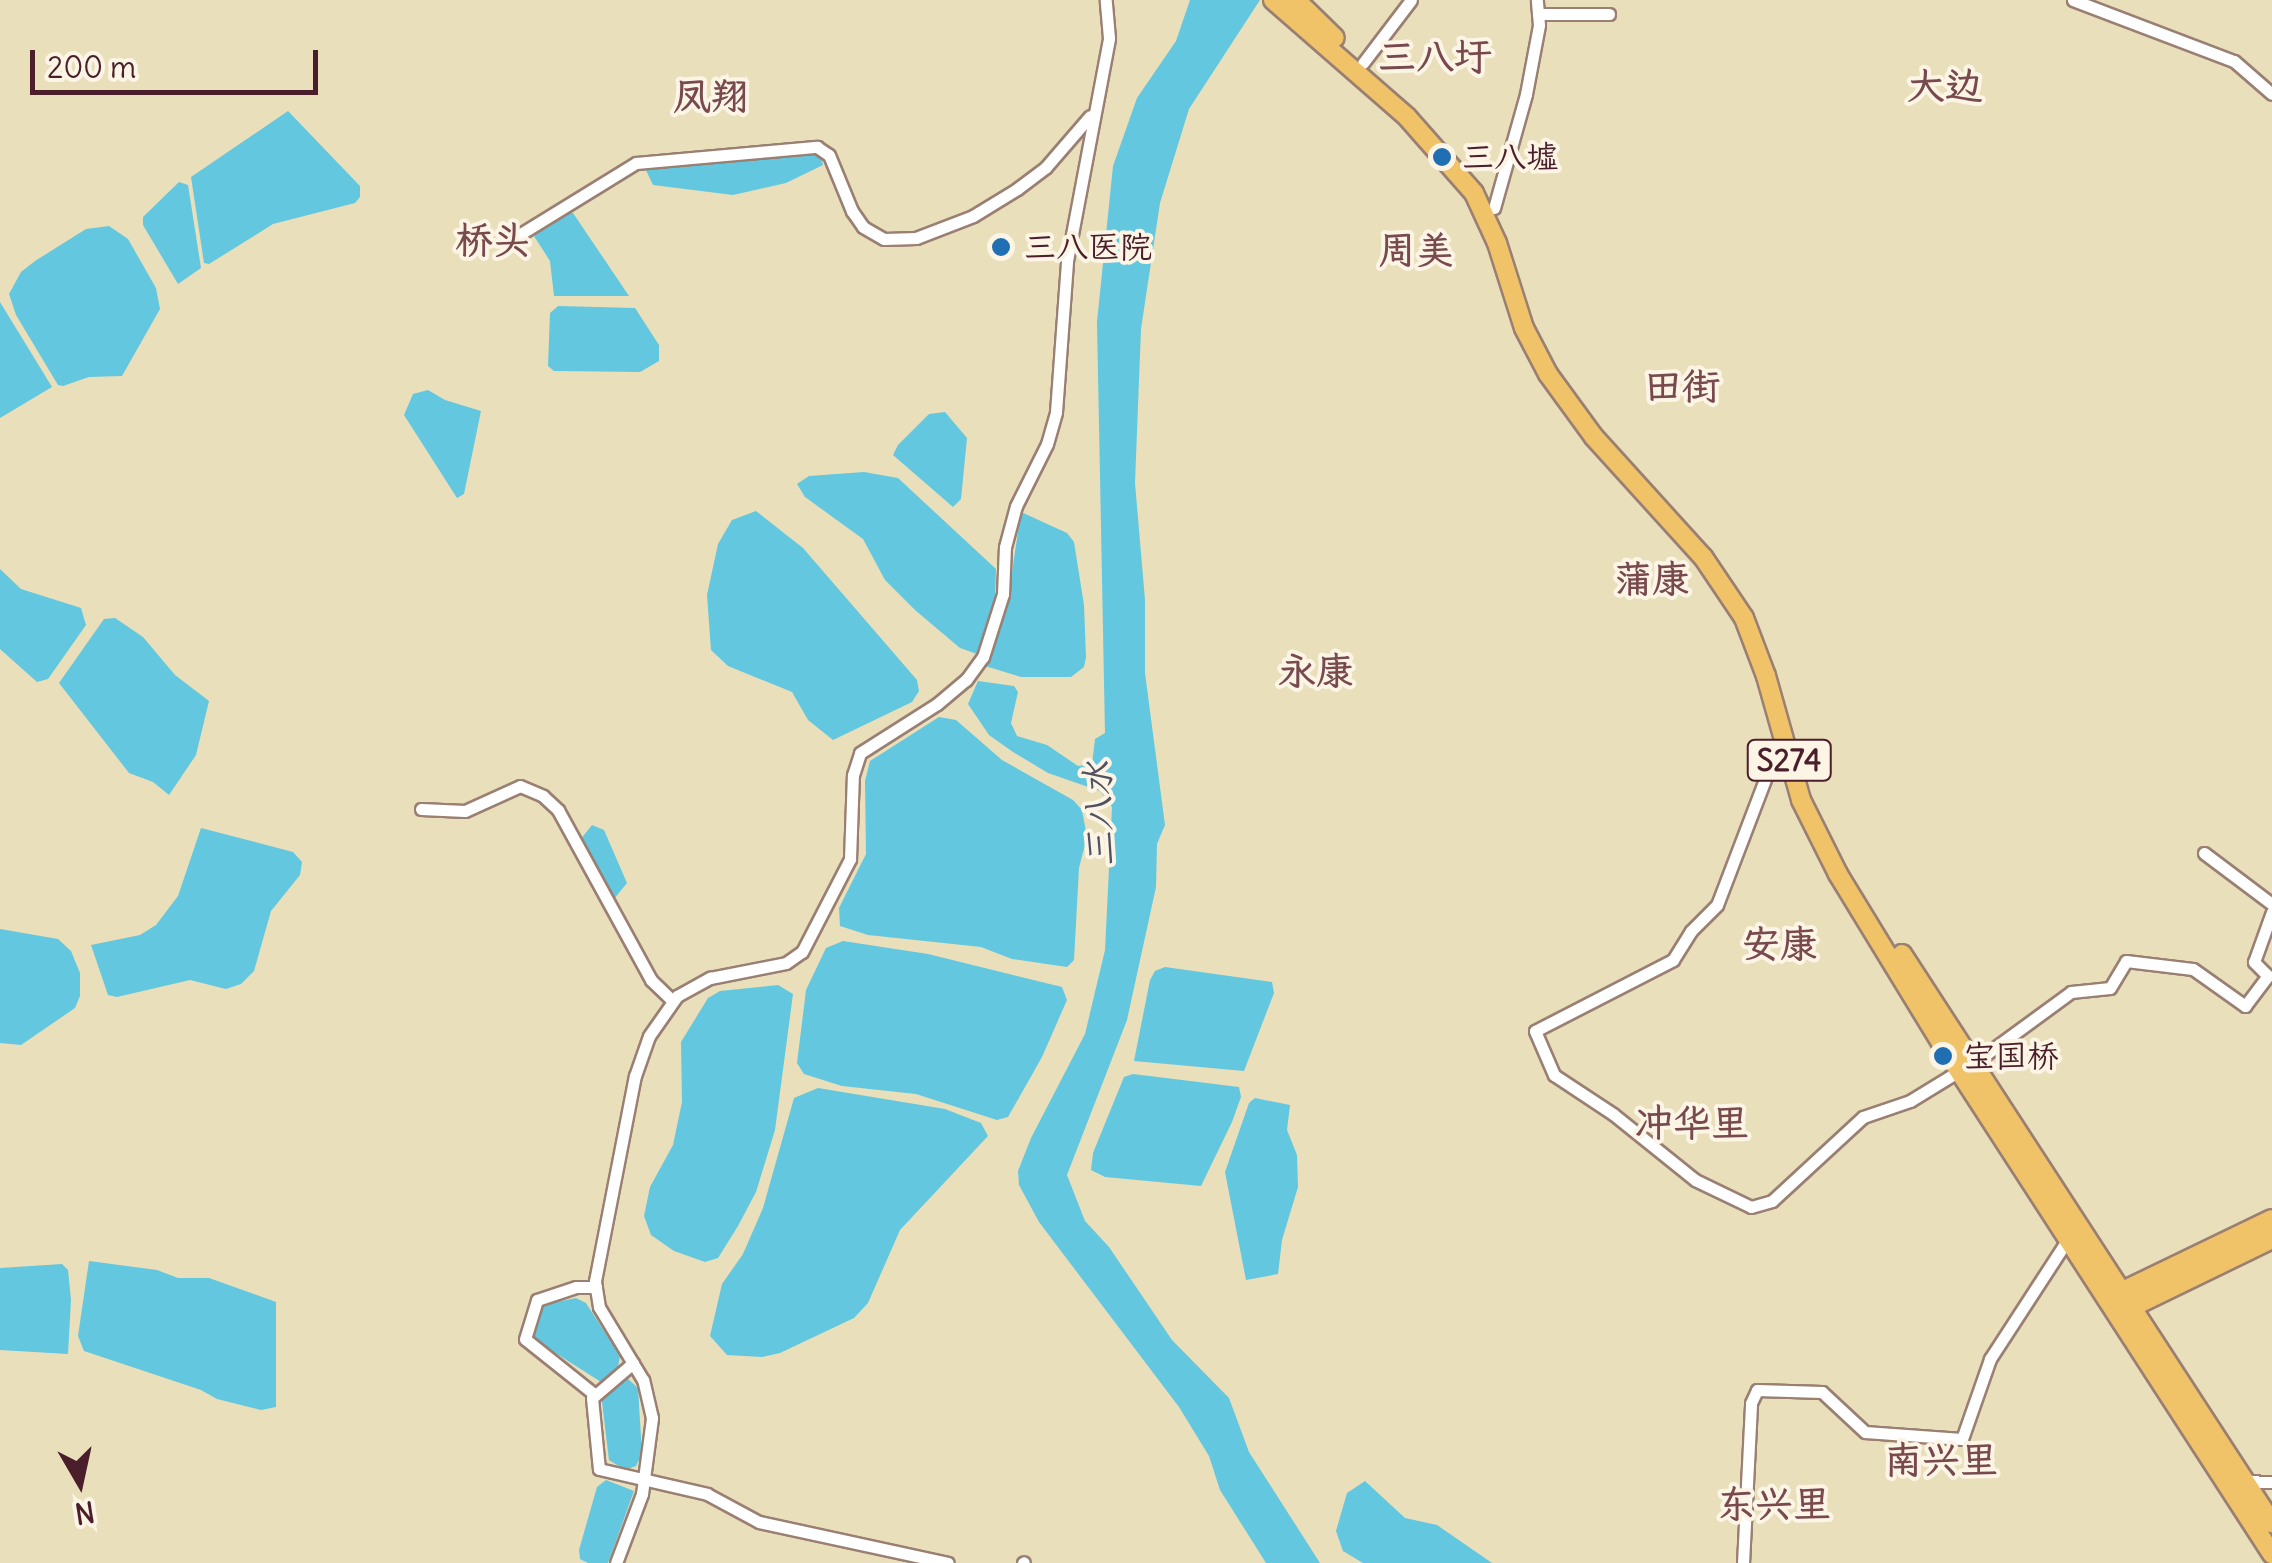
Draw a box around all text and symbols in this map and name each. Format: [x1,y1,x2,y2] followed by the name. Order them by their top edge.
[35,30,322,92] scale bar
[1378,34,1492,80] district label: 三八圩
[47,48,136,86] text: 200 m
[1907,63,1983,109] district label: 大边
[673,73,749,119] district label: 凤翔
[1462,138,1558,176] place label: 三八墟
[1431,146,1453,168] marker: 三八墟
[455,217,531,263] district label: 桥头
[1378,227,1454,273] district label: 周美
[1024,228,1152,266] place label: 三八医院
[988,234,1014,260] marker: 三八医院
[1644,363,1720,409] district label: 田街
[1614,556,1690,602] district label: 蒲康
[1278,648,1354,694] district label: 永康
[1746,735,1832,785] road number: S274
[1075,761,1121,867] water label: 三八水
[1742,921,1818,967] district label: 安康
[1963,1037,2059,1075] place label: 宝国桥
[1932,1045,1954,1067] marker: 宝国桥
[1635,1100,1749,1146] district label: 冲华里
[30,1433,130,1533] north arrow
[1884,1437,1998,1483] district label: 南兴里
[1717,1481,1831,1527] district label: 东兴里
[72,1493,97,1532] text: N

